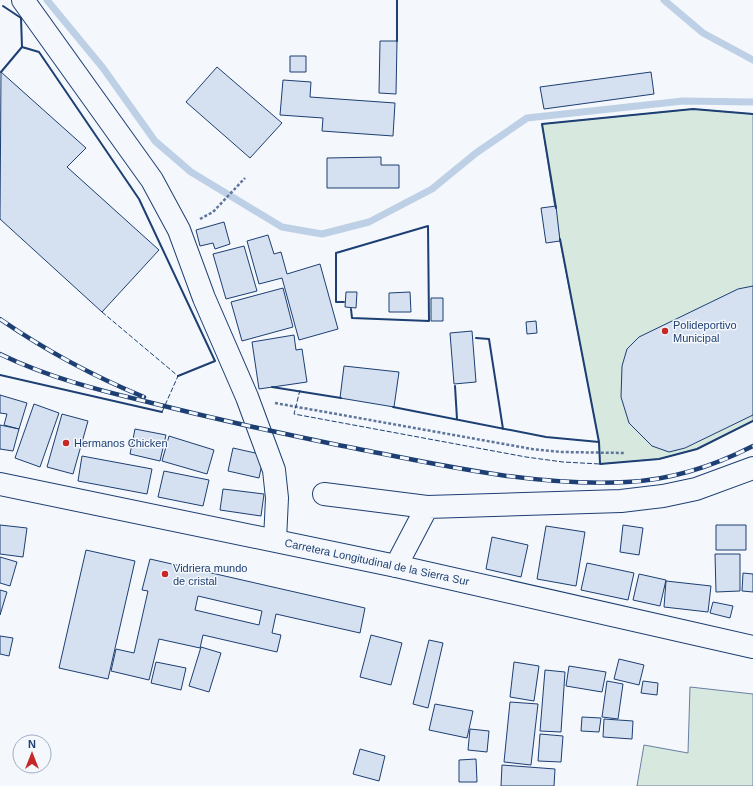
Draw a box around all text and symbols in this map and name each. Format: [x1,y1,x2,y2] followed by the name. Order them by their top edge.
[673,319,737,344] place label: Polideportivo Municipal
[660,326,670,336] marker: Polideportivo Municipal
[74,437,168,449] place label: Hermanos Chicken
[61,438,71,448] marker: Hermanos Chicken
[284,537,471,588] street label: Carretera Longitudinal de la Sierra Sur
[173,562,247,587] place label: Vidriera mundo de cristal
[160,569,170,579] marker: Vidriera mundo de cristal
[12,734,52,774] north arrow
[28,738,36,750] text: N

